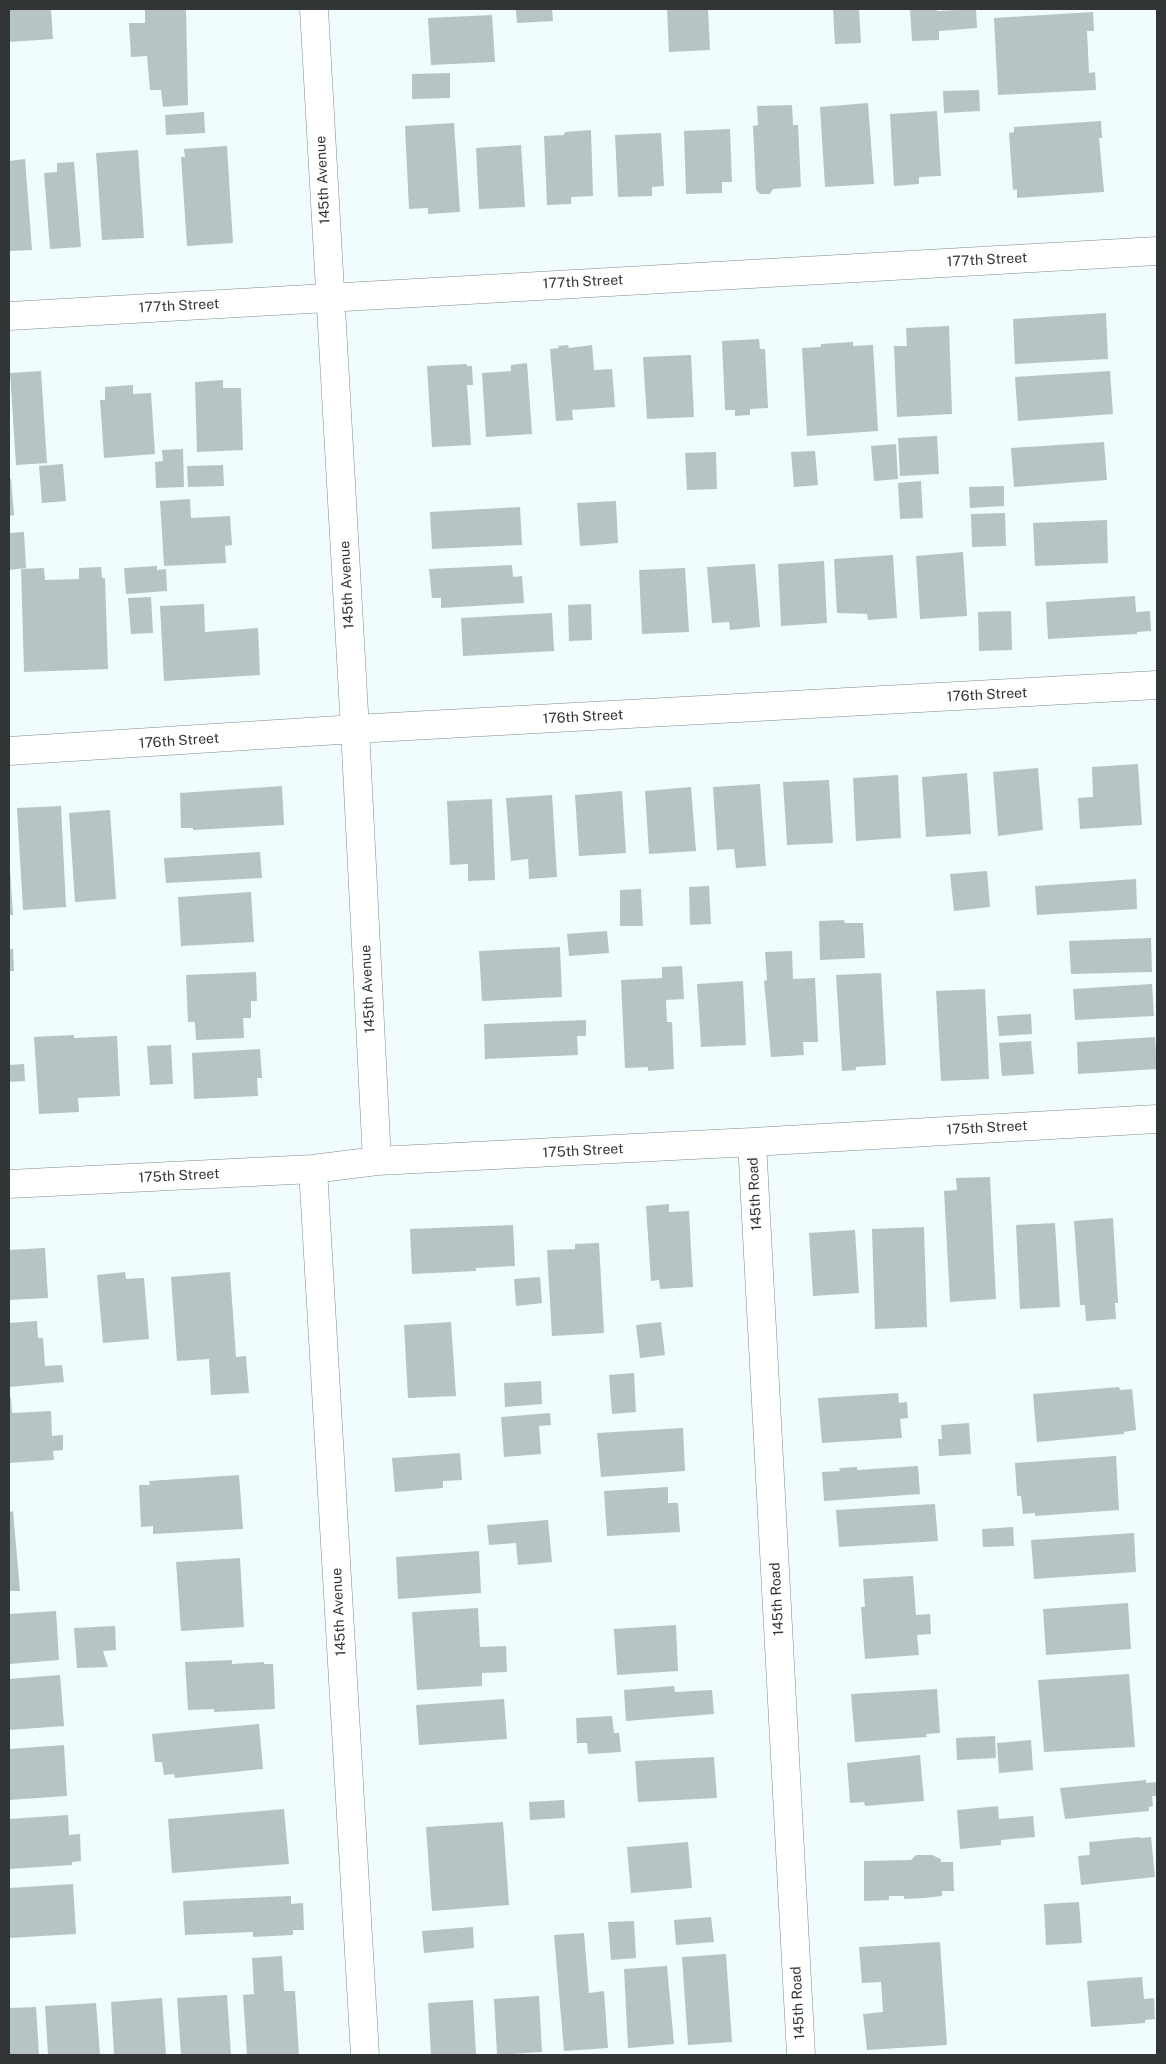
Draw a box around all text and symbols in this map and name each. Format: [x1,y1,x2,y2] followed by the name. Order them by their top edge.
[312,135,334,225] street label: 145th Avenue
[946,250,1028,270] street label: 177th Street
[542,272,624,292] street label: 177th Street
[138,296,220,316] street label: 177th Street
[336,540,358,630] street label: 145th Avenue
[946,685,1028,705] street label: 176th Street
[542,707,624,727] street label: 176th Street
[138,730,220,752] street label: 176th Street
[357,944,379,1034] street label: 145th Avenue
[946,1117,1028,1139] street label: 175th Street
[542,1140,624,1162] street label: 175th Street
[745,1157,765,1231] street label: 145th Road
[138,1165,220,1187] street label: 175th Street
[767,1562,787,1636] street label: 145th Road
[328,1567,350,1657] street label: 145th Avenue
[788,1966,808,2040] street label: 145th Road

